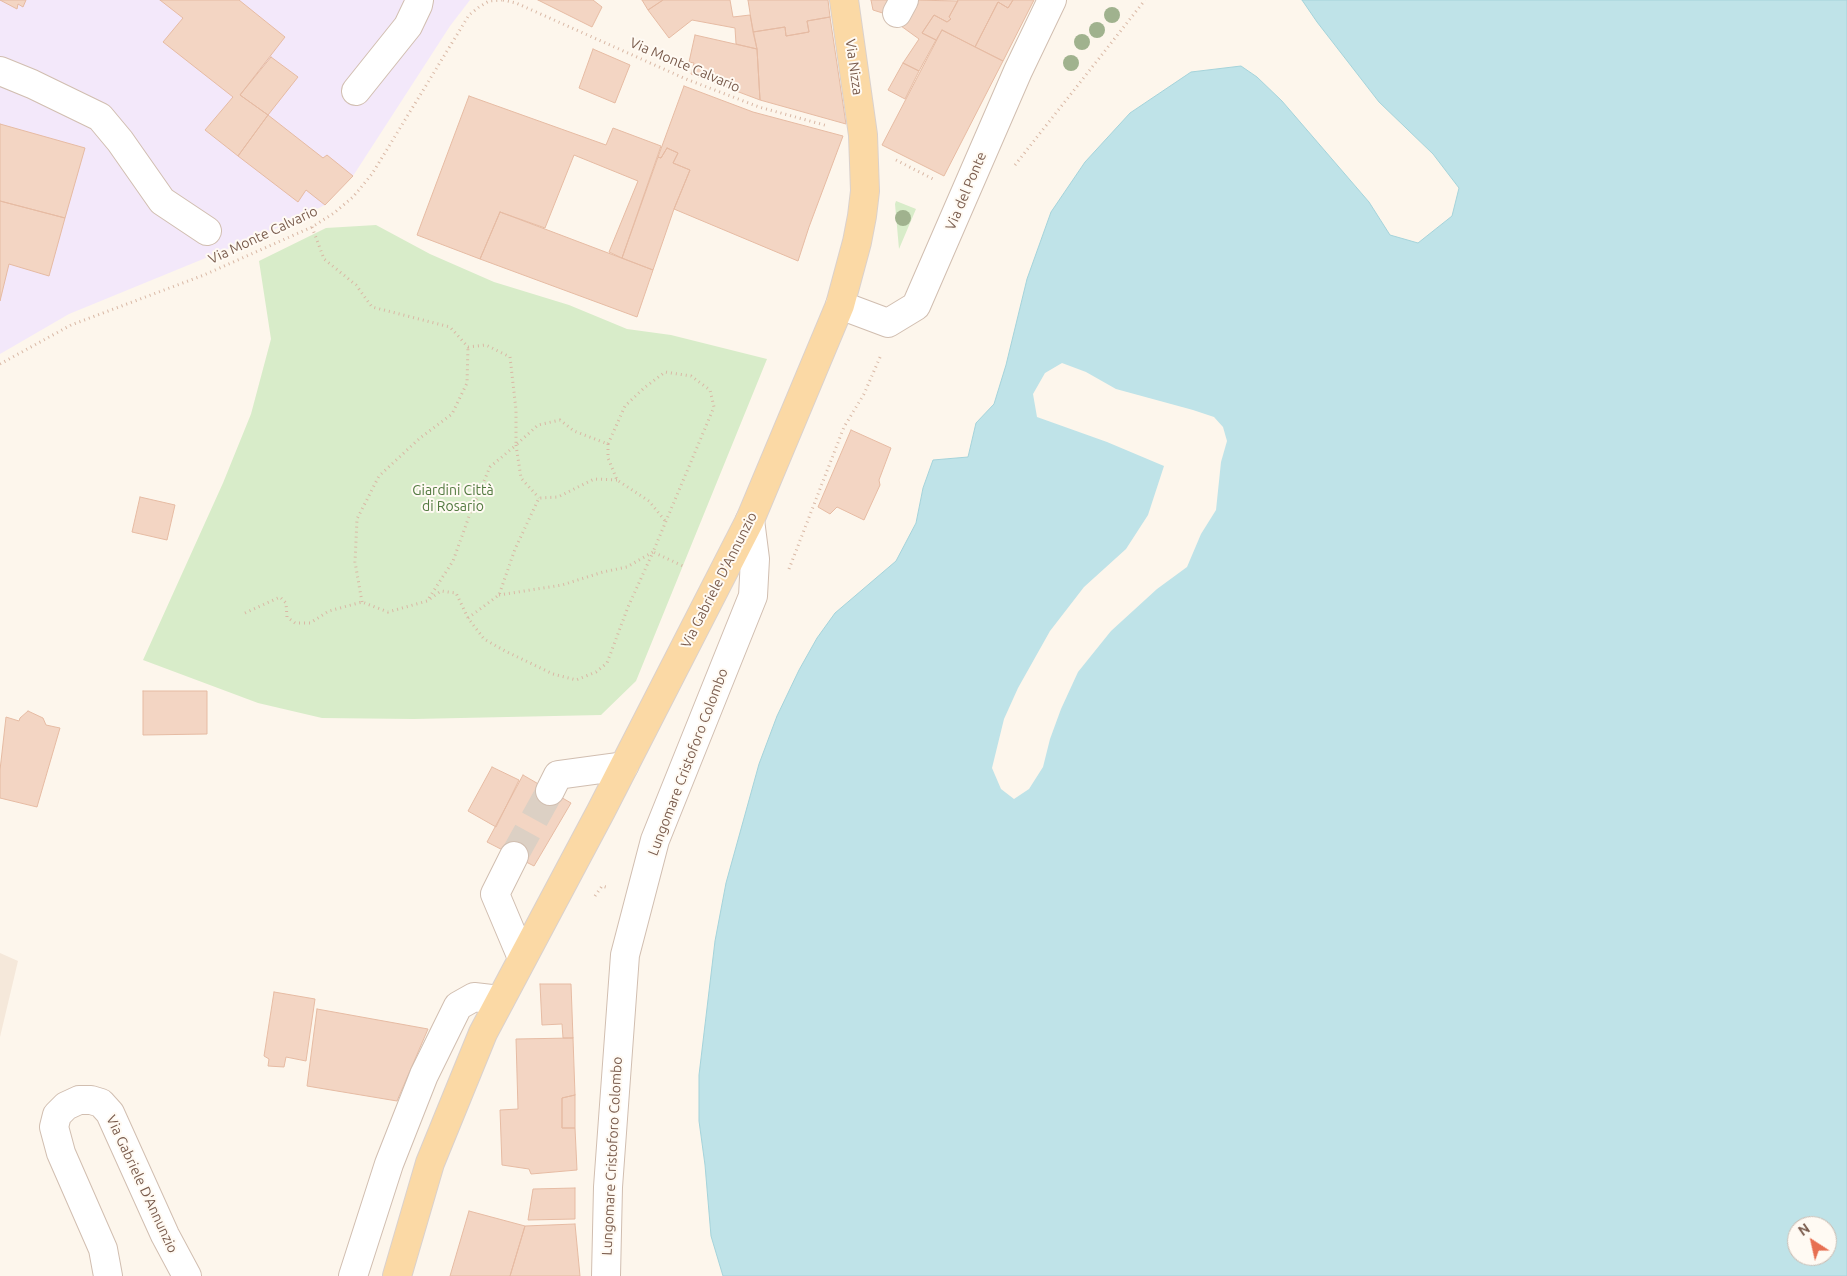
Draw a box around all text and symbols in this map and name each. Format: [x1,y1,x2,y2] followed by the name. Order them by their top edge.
[627,34,743,96] street label: Via Monte Calvario
[842,38,866,96] street label: Via Nizza
[942,149,990,233] street label: Via del Ponte
[206,202,320,268] street label: Via Monte Calvario
[412,482,494,514] park label: Giardini Città di Rosario
[677,509,761,651] street label: Via Gabriele D'Annunzio
[644,666,732,858] street label: Lungomare Cristoforo Colombo
[598,1056,626,1256] street label: Lungomare Cristoforo Colombo
[103,1112,181,1256] street label: Via Gabriele D'Annunzio
[1787,1216,1837,1266] north arrow
[1795,1220,1813,1239] text: N

